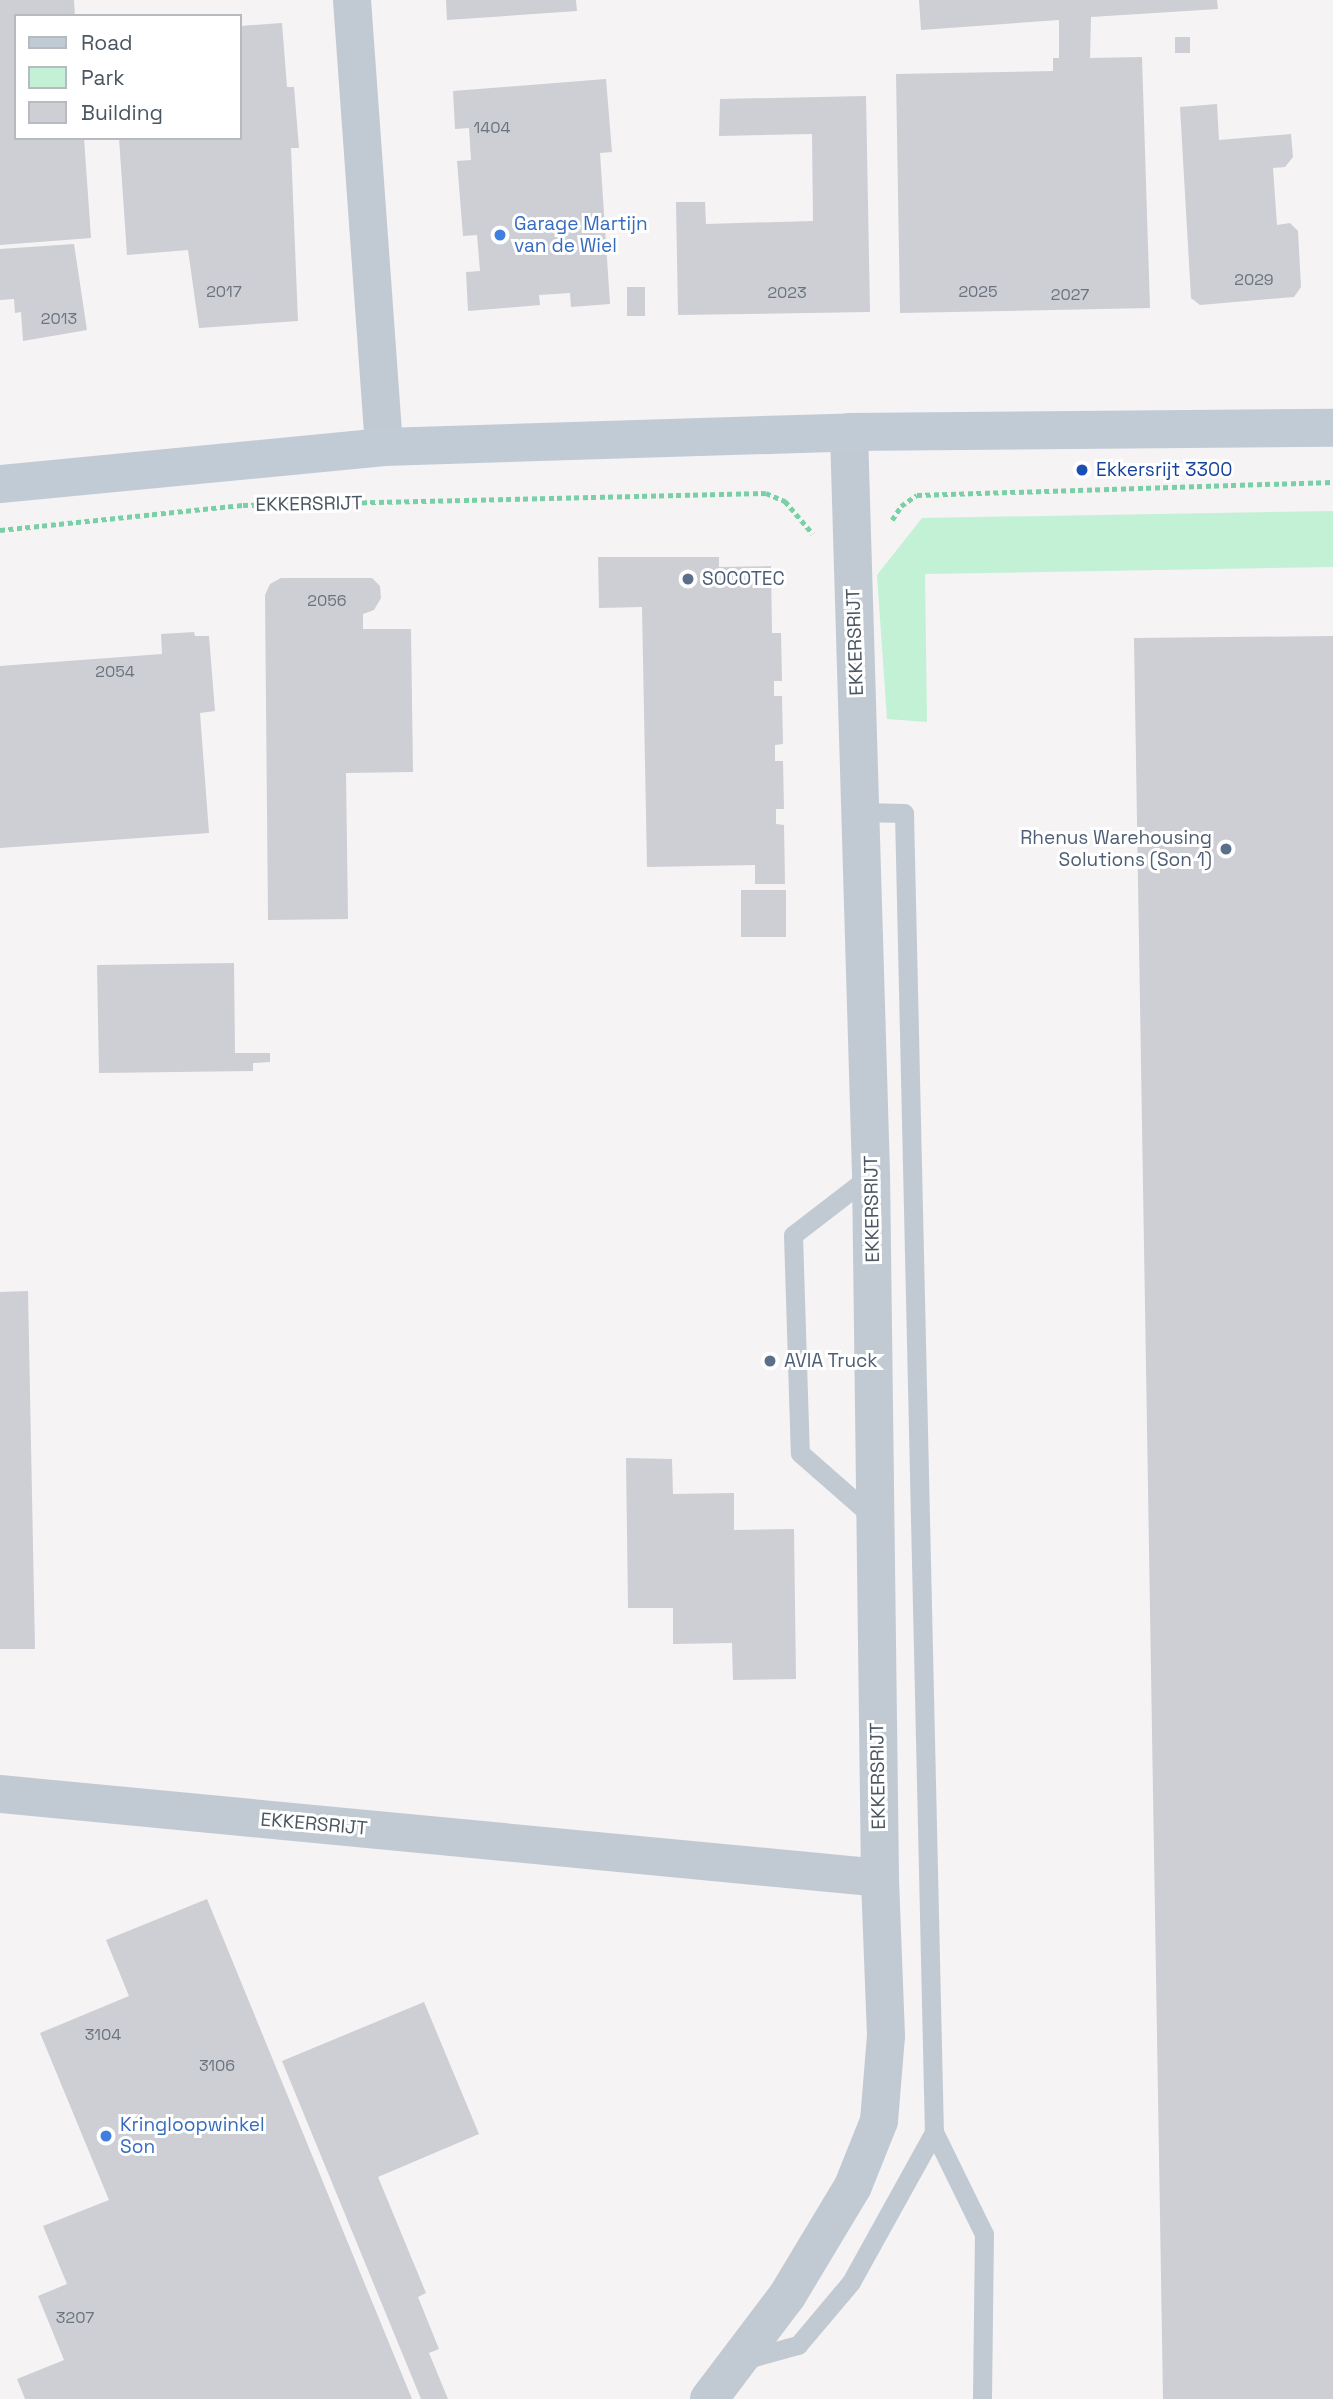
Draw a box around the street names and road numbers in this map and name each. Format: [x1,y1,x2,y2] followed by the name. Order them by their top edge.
[255,492,363,516] street label: EKKERSRIJT
[842,588,868,696] street label: EKKERSRIJT
[860,1155,884,1263] street label: EKKERSRIJT
[866,1722,890,1830] street label: EKKERSRIJT
[260,1808,368,1840] street label: EKKERSRIJT

